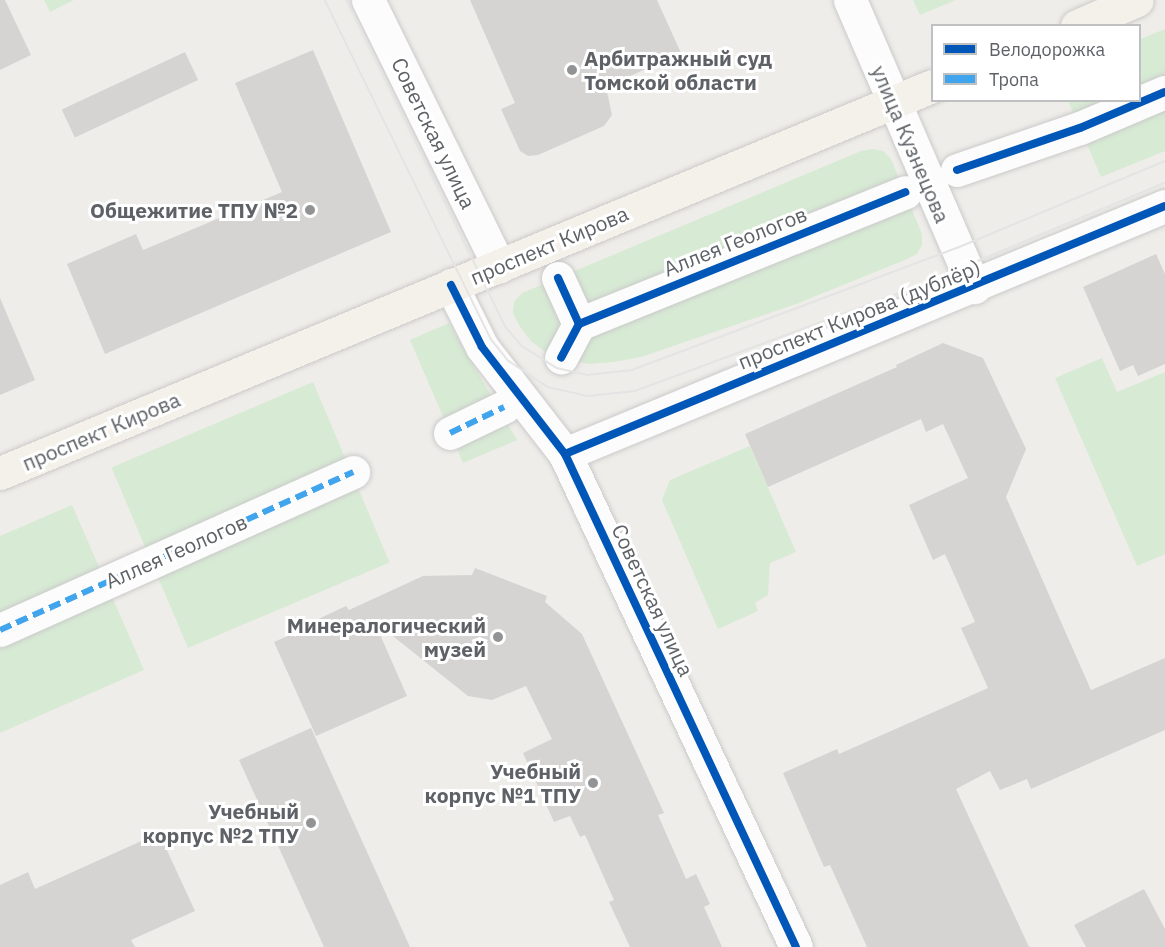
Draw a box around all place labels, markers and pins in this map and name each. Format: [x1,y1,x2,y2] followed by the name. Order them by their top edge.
[584,45,772,95] place label: Арбитражный суд Томской области
[565,63,579,77] marker: Арбитражный суд Томской области
[90,197,298,223] place label: Общежитие ТПУ №2
[303,203,317,217] marker: Общежитие ТПУ №2
[287,612,486,662] place label: Минералогический музей
[491,630,505,644] marker: Минералогический музей
[425,758,581,808] place label: Учебный корпус №1 ТПУ
[586,776,600,790] marker: Учебный корпус №1 ТПУ
[143,798,299,848] place label: Учебный корпус №2 ТПУ
[304,816,318,830] marker: Учебный корпус №2 ТПУ

